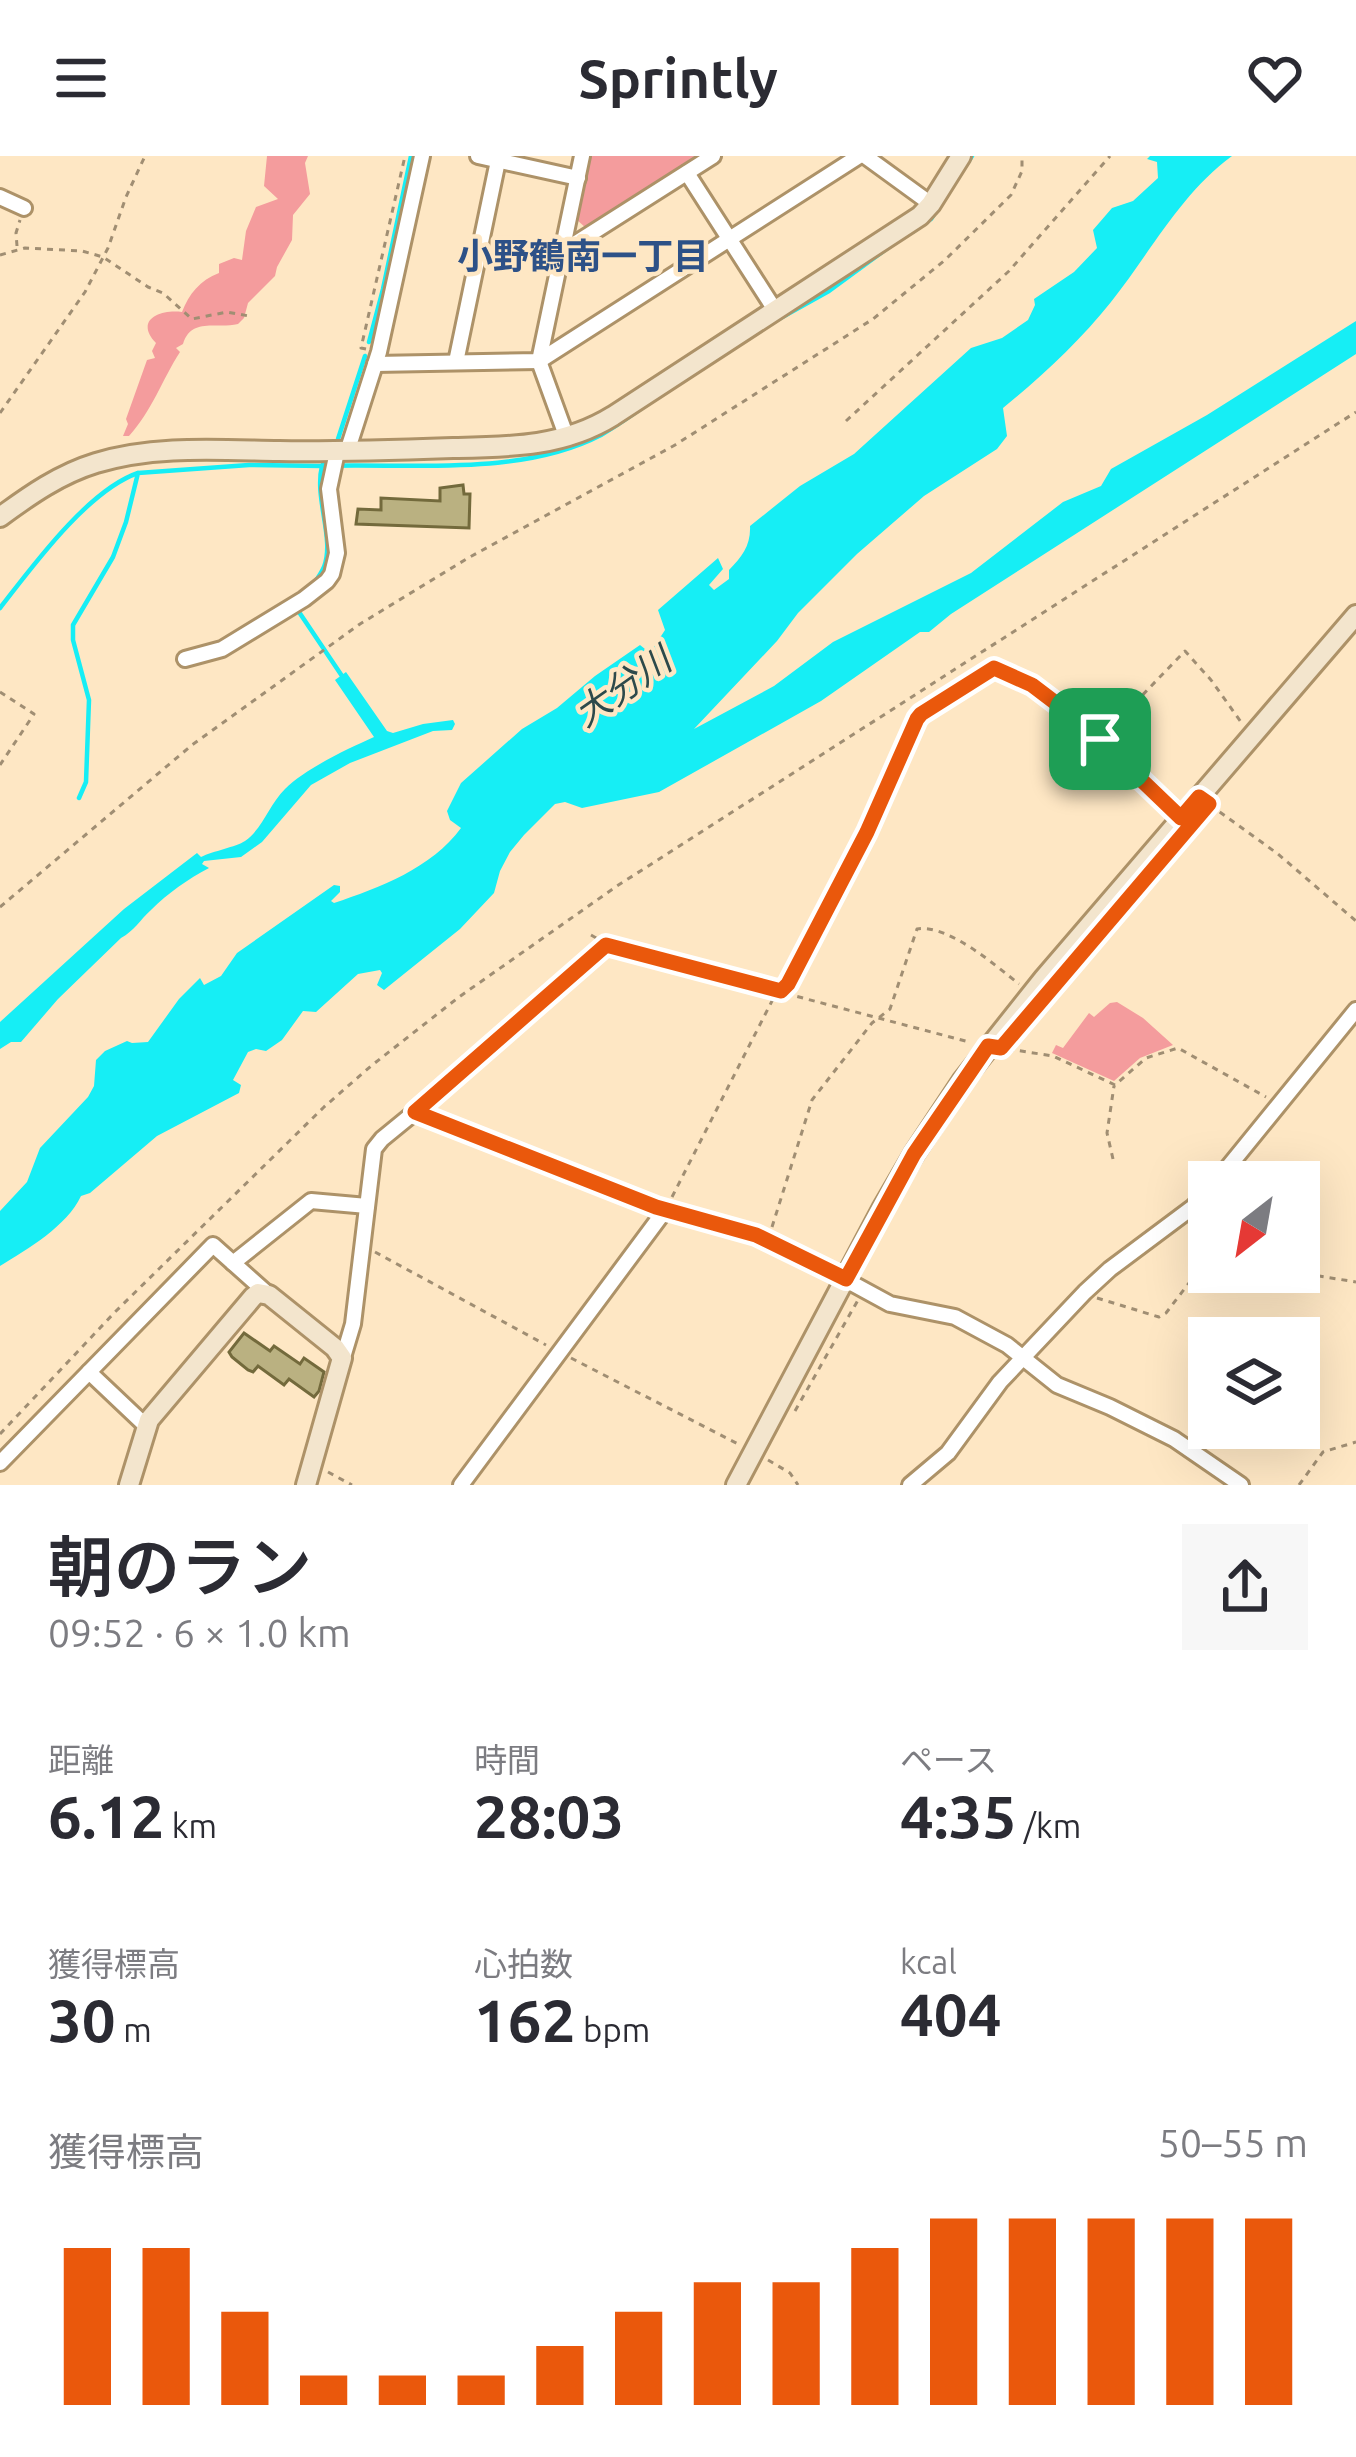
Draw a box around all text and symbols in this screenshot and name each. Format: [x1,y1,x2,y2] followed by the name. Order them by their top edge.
[48,45,114,111] icon: menu
[1242,45,1308,111] icon: heart
[578,48,778,108] text: Sprintly
[457,235,709,276] district label: 小野鶴南一丁目
[566,636,681,734] water label: 大分川
[1049,688,1151,790] pin
[1067,706,1133,772] icon: arrive
[1188,1161,1320,1293] north arrow
[1188,1161,1320,1449] map controls
[1188,1317,1320,1449] button: layers
[1182,1524,1308,1650] button: share
[48,1529,312,1603] text: 朝のラン
[48,1611,351,1654] text: 09:52 · 6 × 1.0 km
[48,1741,114,1778] text: 距離
[474,1741,540,1778] text: 時間
[900,1741,997,1778] text: ペース
[48,1782,164,1849] text: 6.12
[474,1782,624,1849] text: 28:03
[900,1782,1016,1849] text: 4:35
[164,1807,217,1844] text: km
[1016,1807,1081,1844] text: /km
[900,1943,957,1980] text: kcal
[48,1945,180,1982] text: 獲得標高
[474,1945,573,1982] text: 心拍数
[900,1980,1002,2047] text: 404
[48,1986,116,2053] text: 30
[474,1986,576,2053] text: 162
[116,2011,152,2048] text: m
[576,2011,650,2048] text: bpm
[1158,2121,1308,2164] text: 50–55 m
[48,2130,204,2173] text: 獲得標高

